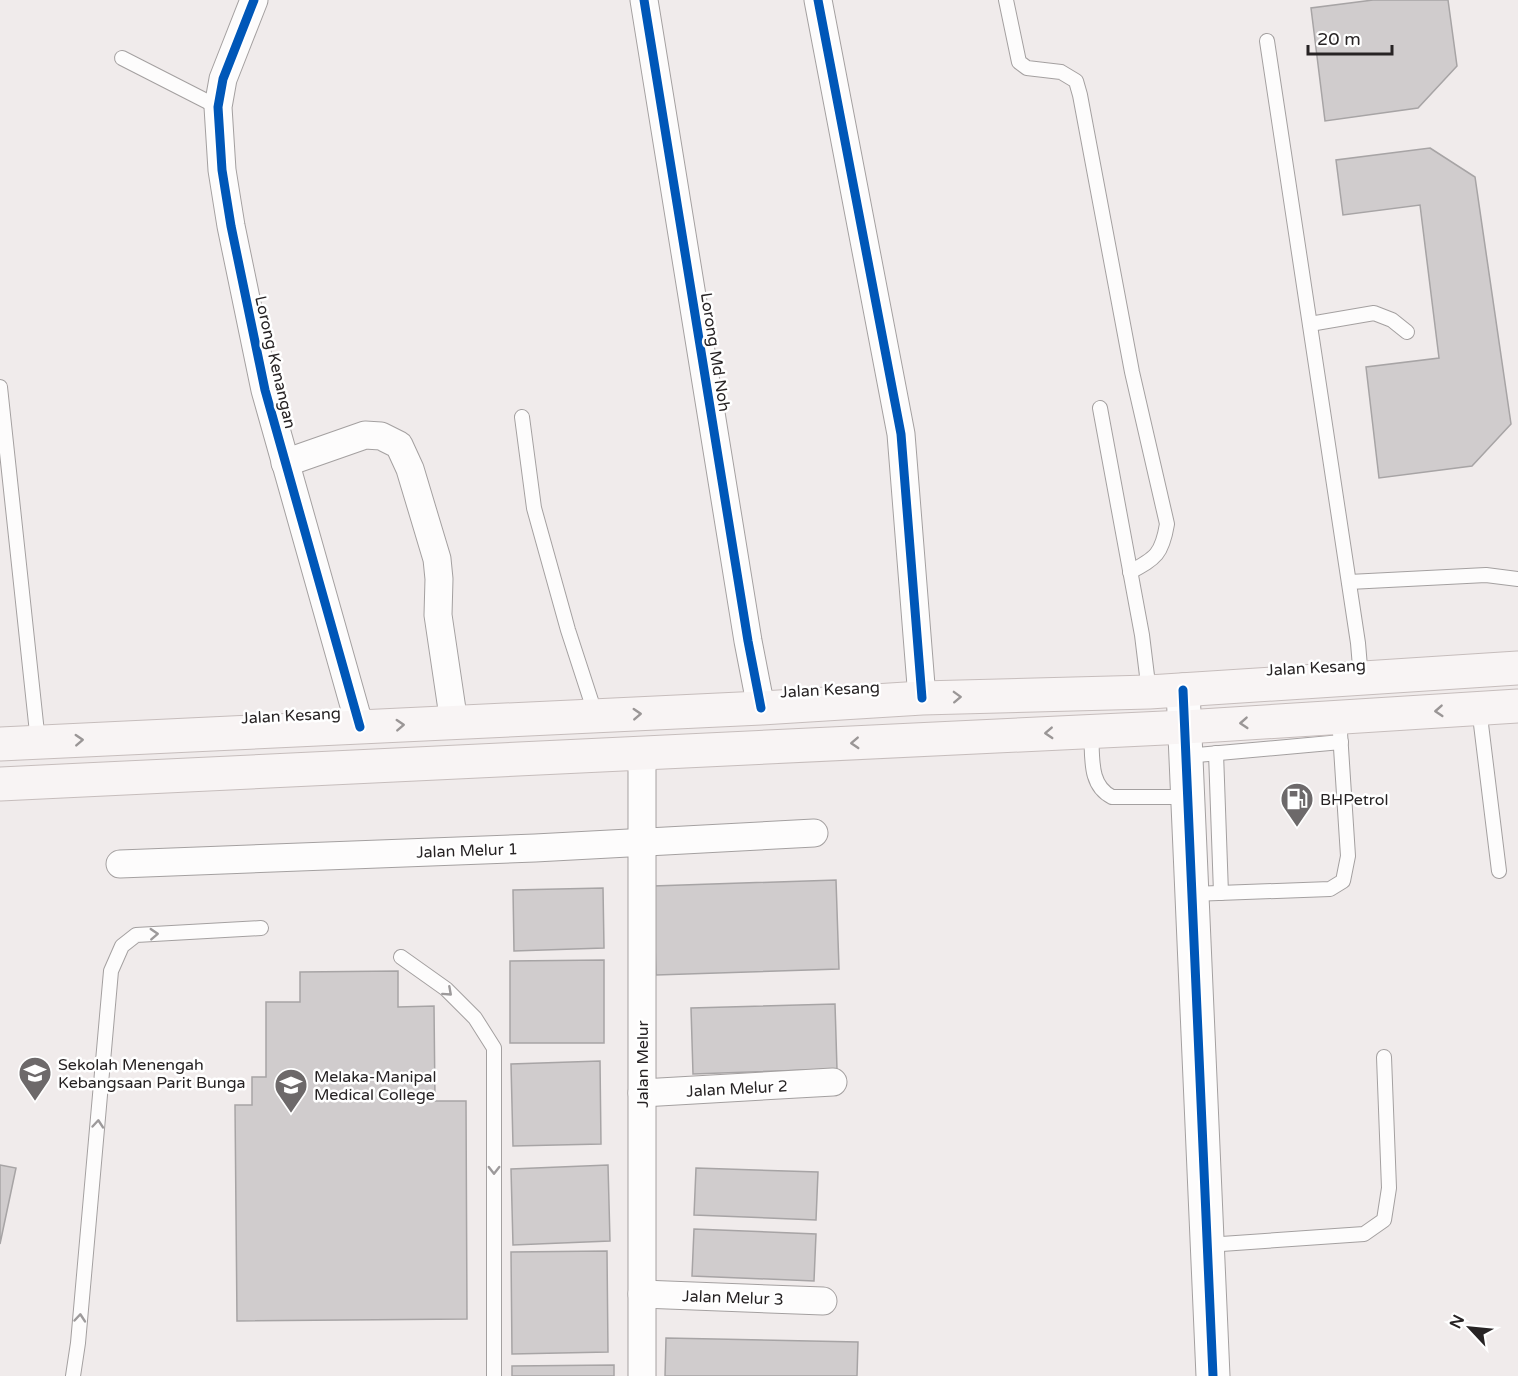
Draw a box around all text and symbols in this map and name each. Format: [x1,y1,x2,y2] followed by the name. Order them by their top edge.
[1308,18,1392,56] scale bar
[1317,28,1361,50] text: 20 m
[696,291,734,413] street label: Lorong Md Noh
[250,294,300,431] street label: Lorong Kenangan
[1266,655,1366,681] street label: Jalan Kesang
[780,677,880,703] street label: Jalan Kesang
[953,691,962,703] one-way arrow
[241,703,341,729] street label: Jalan Kesang
[1434,704,1443,717] one-way arrow
[632,707,641,720] one-way arrow
[1240,716,1249,729] one-way arrow
[396,719,405,732] one-way arrow
[1045,727,1054,740] one-way arrow
[75,734,84,747] one-way arrow
[850,736,859,749] one-way arrow
[1279,781,1315,828] fuel station icon: BHPetrol
[1320,790,1388,810] place label: BHPetrol
[416,839,518,863] street label: Jalan Melur 1
[149,928,158,941] one-way arrow
[441,985,452,996] one-way arrow
[633,1019,653,1108] street label: Jalan Melur
[17,1055,53,1102] school or university icon: Sekolah Menengah Kebangsaan Parit Bunga
[58,1055,246,1093] place label: Sekolah Menengah Kebangsaan Parit Bunga
[273,1067,309,1114] school or university icon: Melaka-Manipal Medical College
[314,1067,437,1105] place label: Melaka-Manipal Medical College
[686,1076,788,1102] street label: Jalan Melur 2
[91,1119,104,1128] one-way arrow
[488,1165,500,1174] one-way arrow
[682,1286,784,1310] street label: Jalan Melur 3
[1440,1298,1500,1358] north arrow
[1446,1312,1469,1332] text: N
[73,1313,86,1322] one-way arrow

